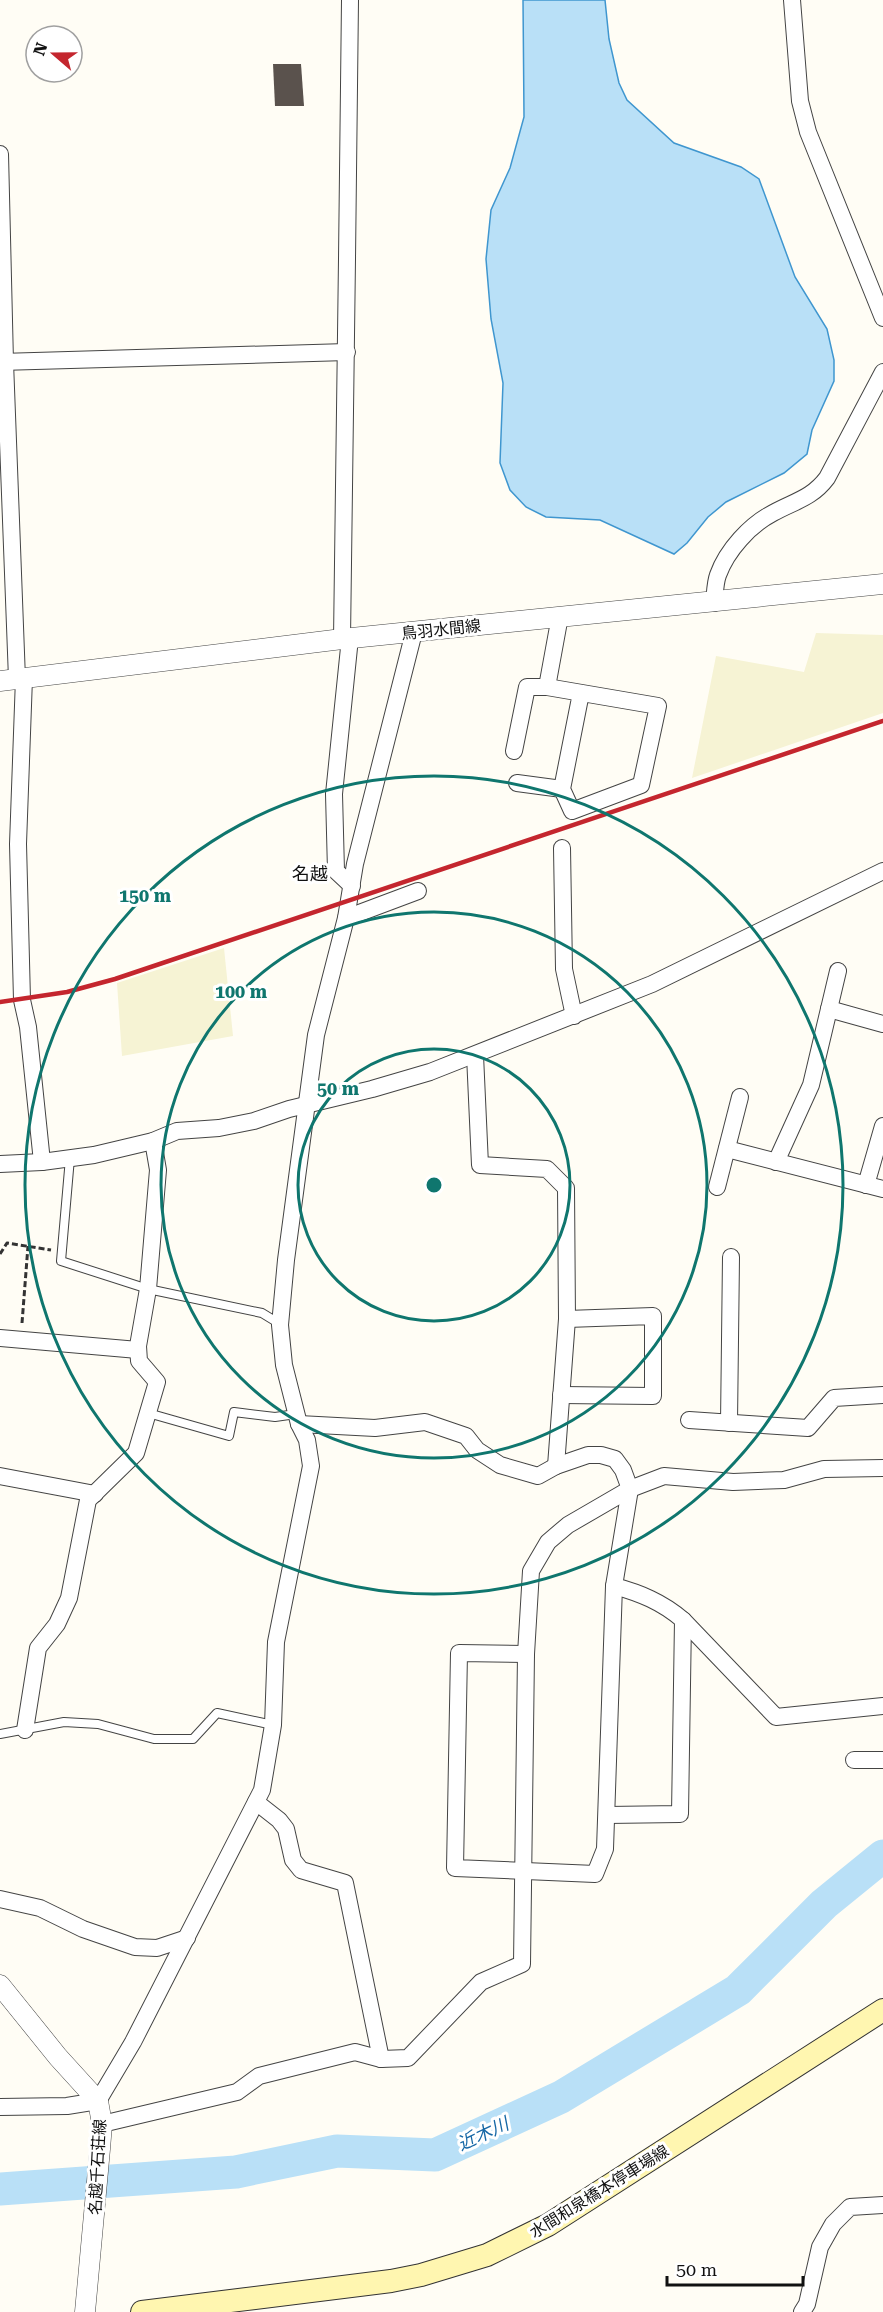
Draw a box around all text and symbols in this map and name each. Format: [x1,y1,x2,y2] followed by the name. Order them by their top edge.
[24,24,84,84] north arrow
[29,40,51,58] text: N
[400,616,482,643] street label: 鳥羽水間線
[292,863,328,884] district label: 名越
[119,885,172,906] text: 150 m
[215,981,268,1002] text: 100 m
[317,1078,360,1099] text: 50 m
[424,1175,444,1195] centre of rings
[454,2112,514,2154] water label: 近木川
[85,2119,109,2215] street label: 名越千石荘線
[526,2141,672,2242] street label: 水間和泉橋本停車場線
[667,2249,804,2287] scale bar
[676,2259,717,2280] text: 50 m

